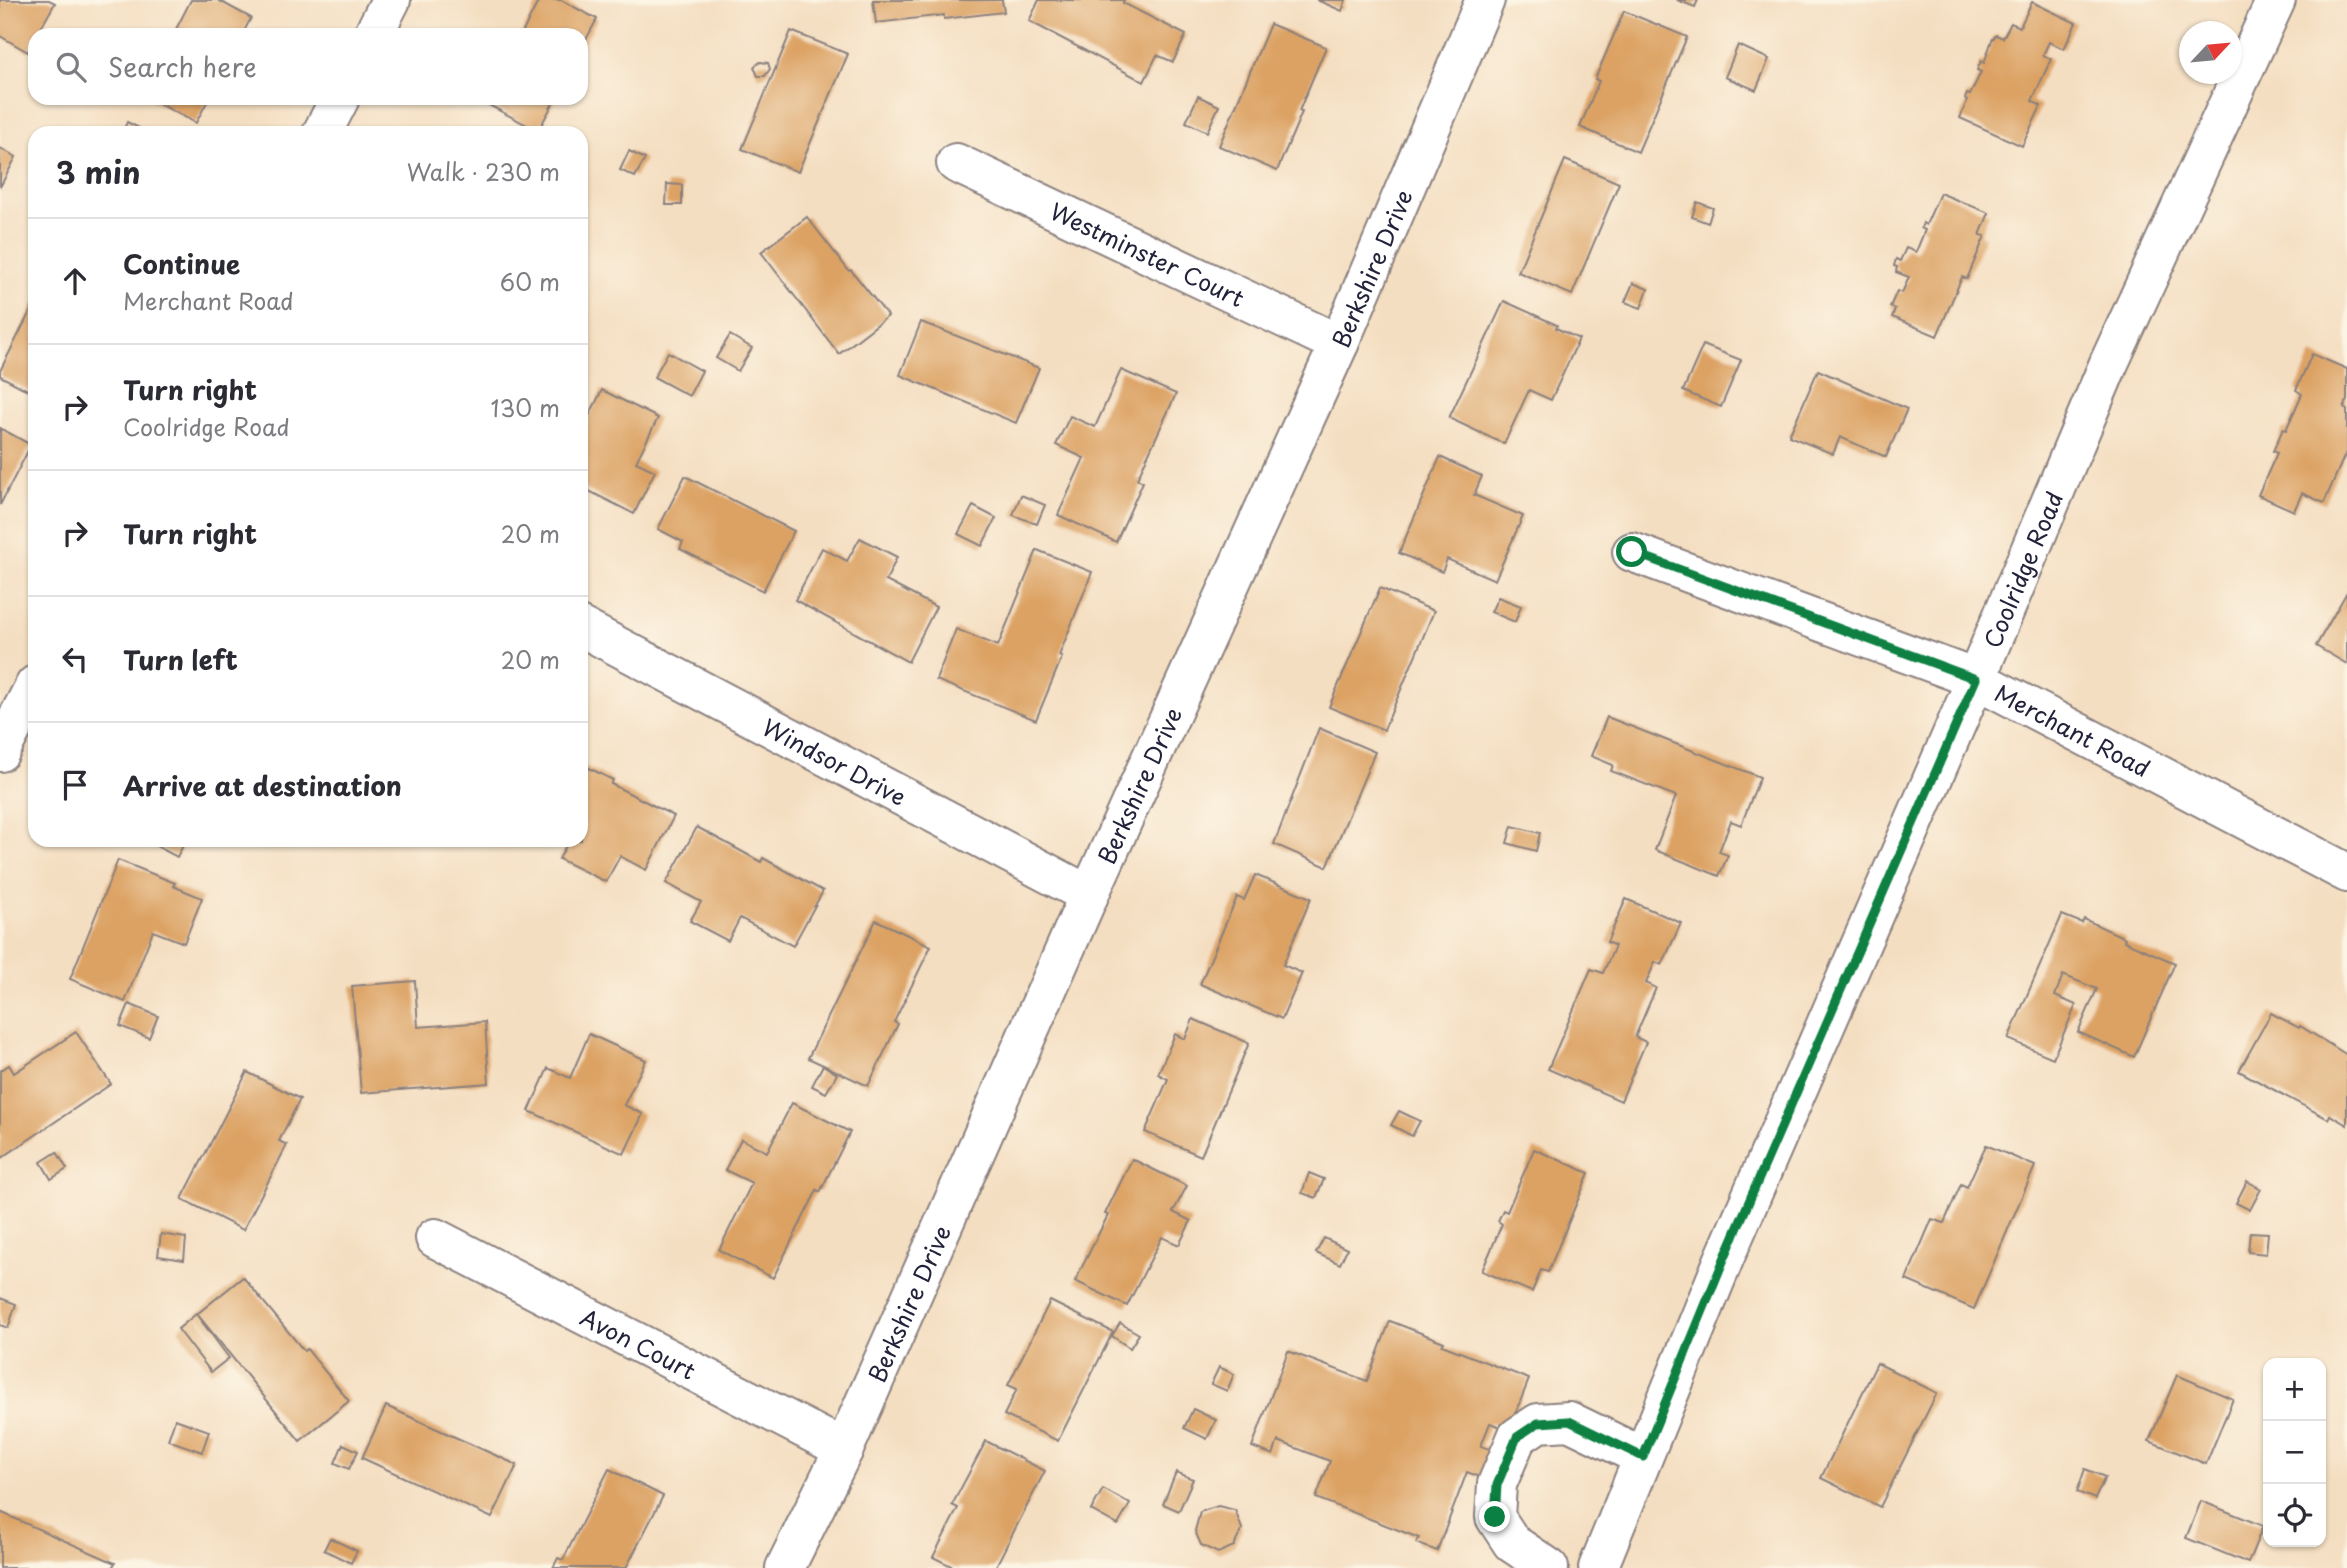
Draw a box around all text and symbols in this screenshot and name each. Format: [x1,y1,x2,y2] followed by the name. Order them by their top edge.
[2179,21,2242,84] north arrow
[28,28,588,105] search box
[108,47,257,86] text: Search here
[52,48,90,86] icon: search
[56,149,141,194] text: 3 min
[407,154,560,189] text: Walk · 230 m
[1322,184,1420,353] street label: Berkshire Drive
[1045,193,1251,314] street label: Westminster Court
[123,244,240,283] text: Continue
[56,262,94,300] icon: ahead
[500,264,560,299] text: 60 m
[123,283,294,318] text: Merchant Road
[123,370,257,409] text: Turn right
[56,388,94,426] icon: right
[490,390,560,425] text: 130 m
[123,409,290,444] text: Coolridge Road
[1974,486,2071,653] street label: Coolridge Road
[56,514,94,552] icon: right
[123,514,257,553] text: Turn right
[501,516,560,551] text: 20 m
[1616,536,1647,567] route start
[56,640,94,678] icon: left
[123,640,238,679] text: Turn left
[501,642,560,677] text: 20 m
[1989,675,2157,785] street label: Merchant Road
[1088,701,1190,869] street label: Berkshire Drive
[757,709,913,813] street label: Windsor Drive
[56,766,94,804] icon: arrive
[123,766,402,805] text: Arrive at destination
[858,1219,959,1388] street label: Berkshire Drive
[575,1299,702,1387] street label: Avon Court
[2263,1358,2326,1547] map controls
[2263,1358,2326,1421] button: +
[2263,1421,2326,1484] button: −
[2263,1484,2326,1547] button: locate
[1479,1501,1510,1532] route end

